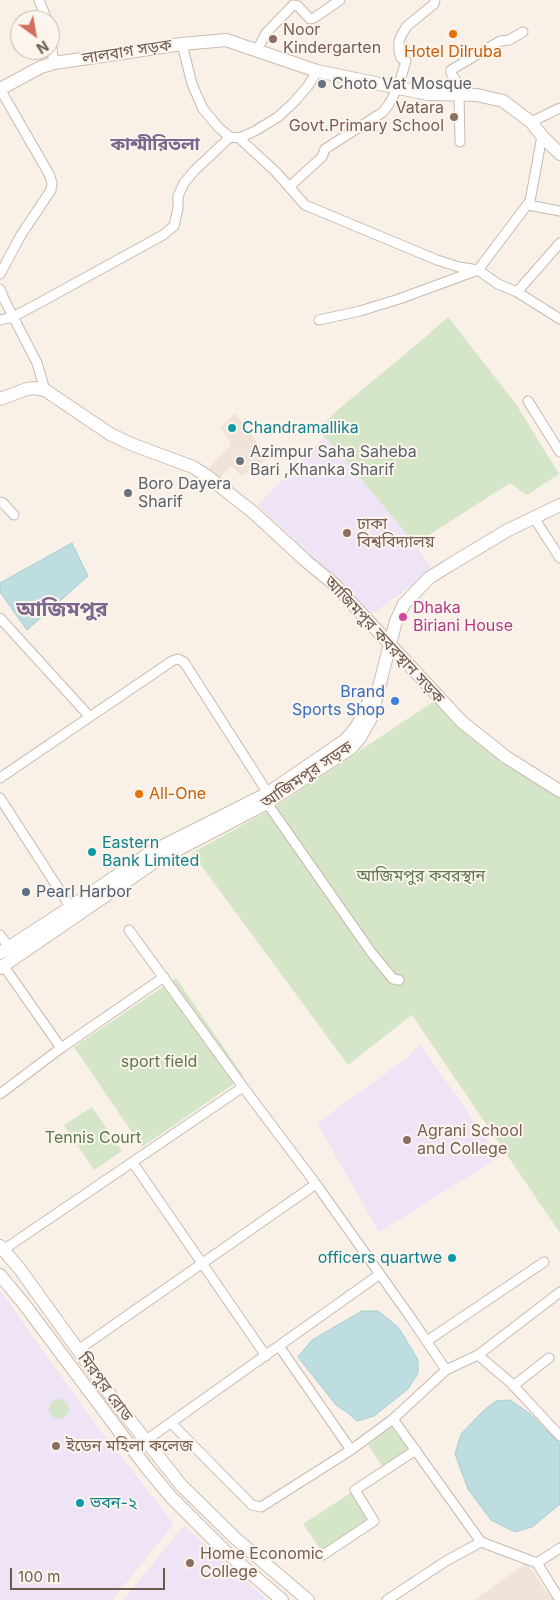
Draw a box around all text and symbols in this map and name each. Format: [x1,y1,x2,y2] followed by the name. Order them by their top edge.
[10,10,60,60] north arrow
[283,20,381,58] place label: Noor Kindergarten
[447,28,459,40] marker: Hotel Dilruba
[267,33,279,45] marker: Noor Kindergarten
[81,35,173,69] street label: লালবাগ সড়ক
[34,37,52,57] text: N
[404,42,502,62] place label: Hotel Dilruba
[332,74,472,94] place label: Choto Vat Mosque
[316,78,328,90] marker: Choto Vat Mosque
[289,98,444,136] place label: Vatara Govt.Primary School
[448,111,460,123] marker: Vatara Govt.Primary School
[110,134,200,156] district label: কাশ্মীরিতলা
[242,418,359,438] place label: Chandramallika
[226,422,238,434] marker: Chandramallika
[250,442,417,480] place label: Azimpur Saha Saheba Bari ,Khanka Sharif
[234,455,246,467] marker: Azimpur Saha Saheba Bari ,Khanka Sharif
[138,474,231,512] place label: Boro Dayera Sharif
[122,487,134,499] marker: Boro Dayera Sharif
[357,514,435,552] place label: ঢাকা বিশ্ববিদ্যালয়
[341,527,353,539] marker: ঢাকা বিশ্ববিদ্যালয়
[320,572,448,708] street label: আজিমপুর কবরস্থান সড়ক
[16,597,108,623] district label: আজিমপুর
[413,598,513,636] place label: Dhaka Biriani House
[397,611,409,623] marker: Dhaka Biriani House
[292,682,385,720] place label: Brand Sports Shop
[389,695,401,707] marker: Brand Sports Shop
[258,737,356,813] street label: আজিমপুর সড়ক
[149,784,206,804] place label: All-One
[133,788,145,800] marker: All-One
[102,833,199,871] place label: Eastern Bank Limited
[86,846,98,858] marker: Eastern Bank Limited
[357,866,485,886] park label: আজিমপুর কবরস্থান
[36,882,132,902] place label: Pearl Harbor
[20,886,32,898] marker: Pearl Harbor
[121,1052,197,1072] park label: sport field
[417,1121,523,1159] place label: Agrani School and College
[45,1128,141,1148] park label: Tennis Court
[401,1134,413,1146] marker: Agrani School and College
[318,1248,442,1268] place label: officers quartwe
[446,1252,458,1264] marker: officers quartwe
[74,1349,136,1425] street label: মিরপুর রোড
[66,1436,193,1456] place label: ইডেন মহিলা কলেজ
[50,1440,62,1452] marker: ইডেন মহিলা কলেজ
[90,1493,137,1513] place label: ভবন-২
[74,1497,86,1509] marker: ভবন-২
[200,1544,324,1582] place label: Home Economic College
[184,1557,196,1569] marker: Home Economic College
[12,1558,168,1590] scale bar
[18,1567,60,1586] text: 100 m

